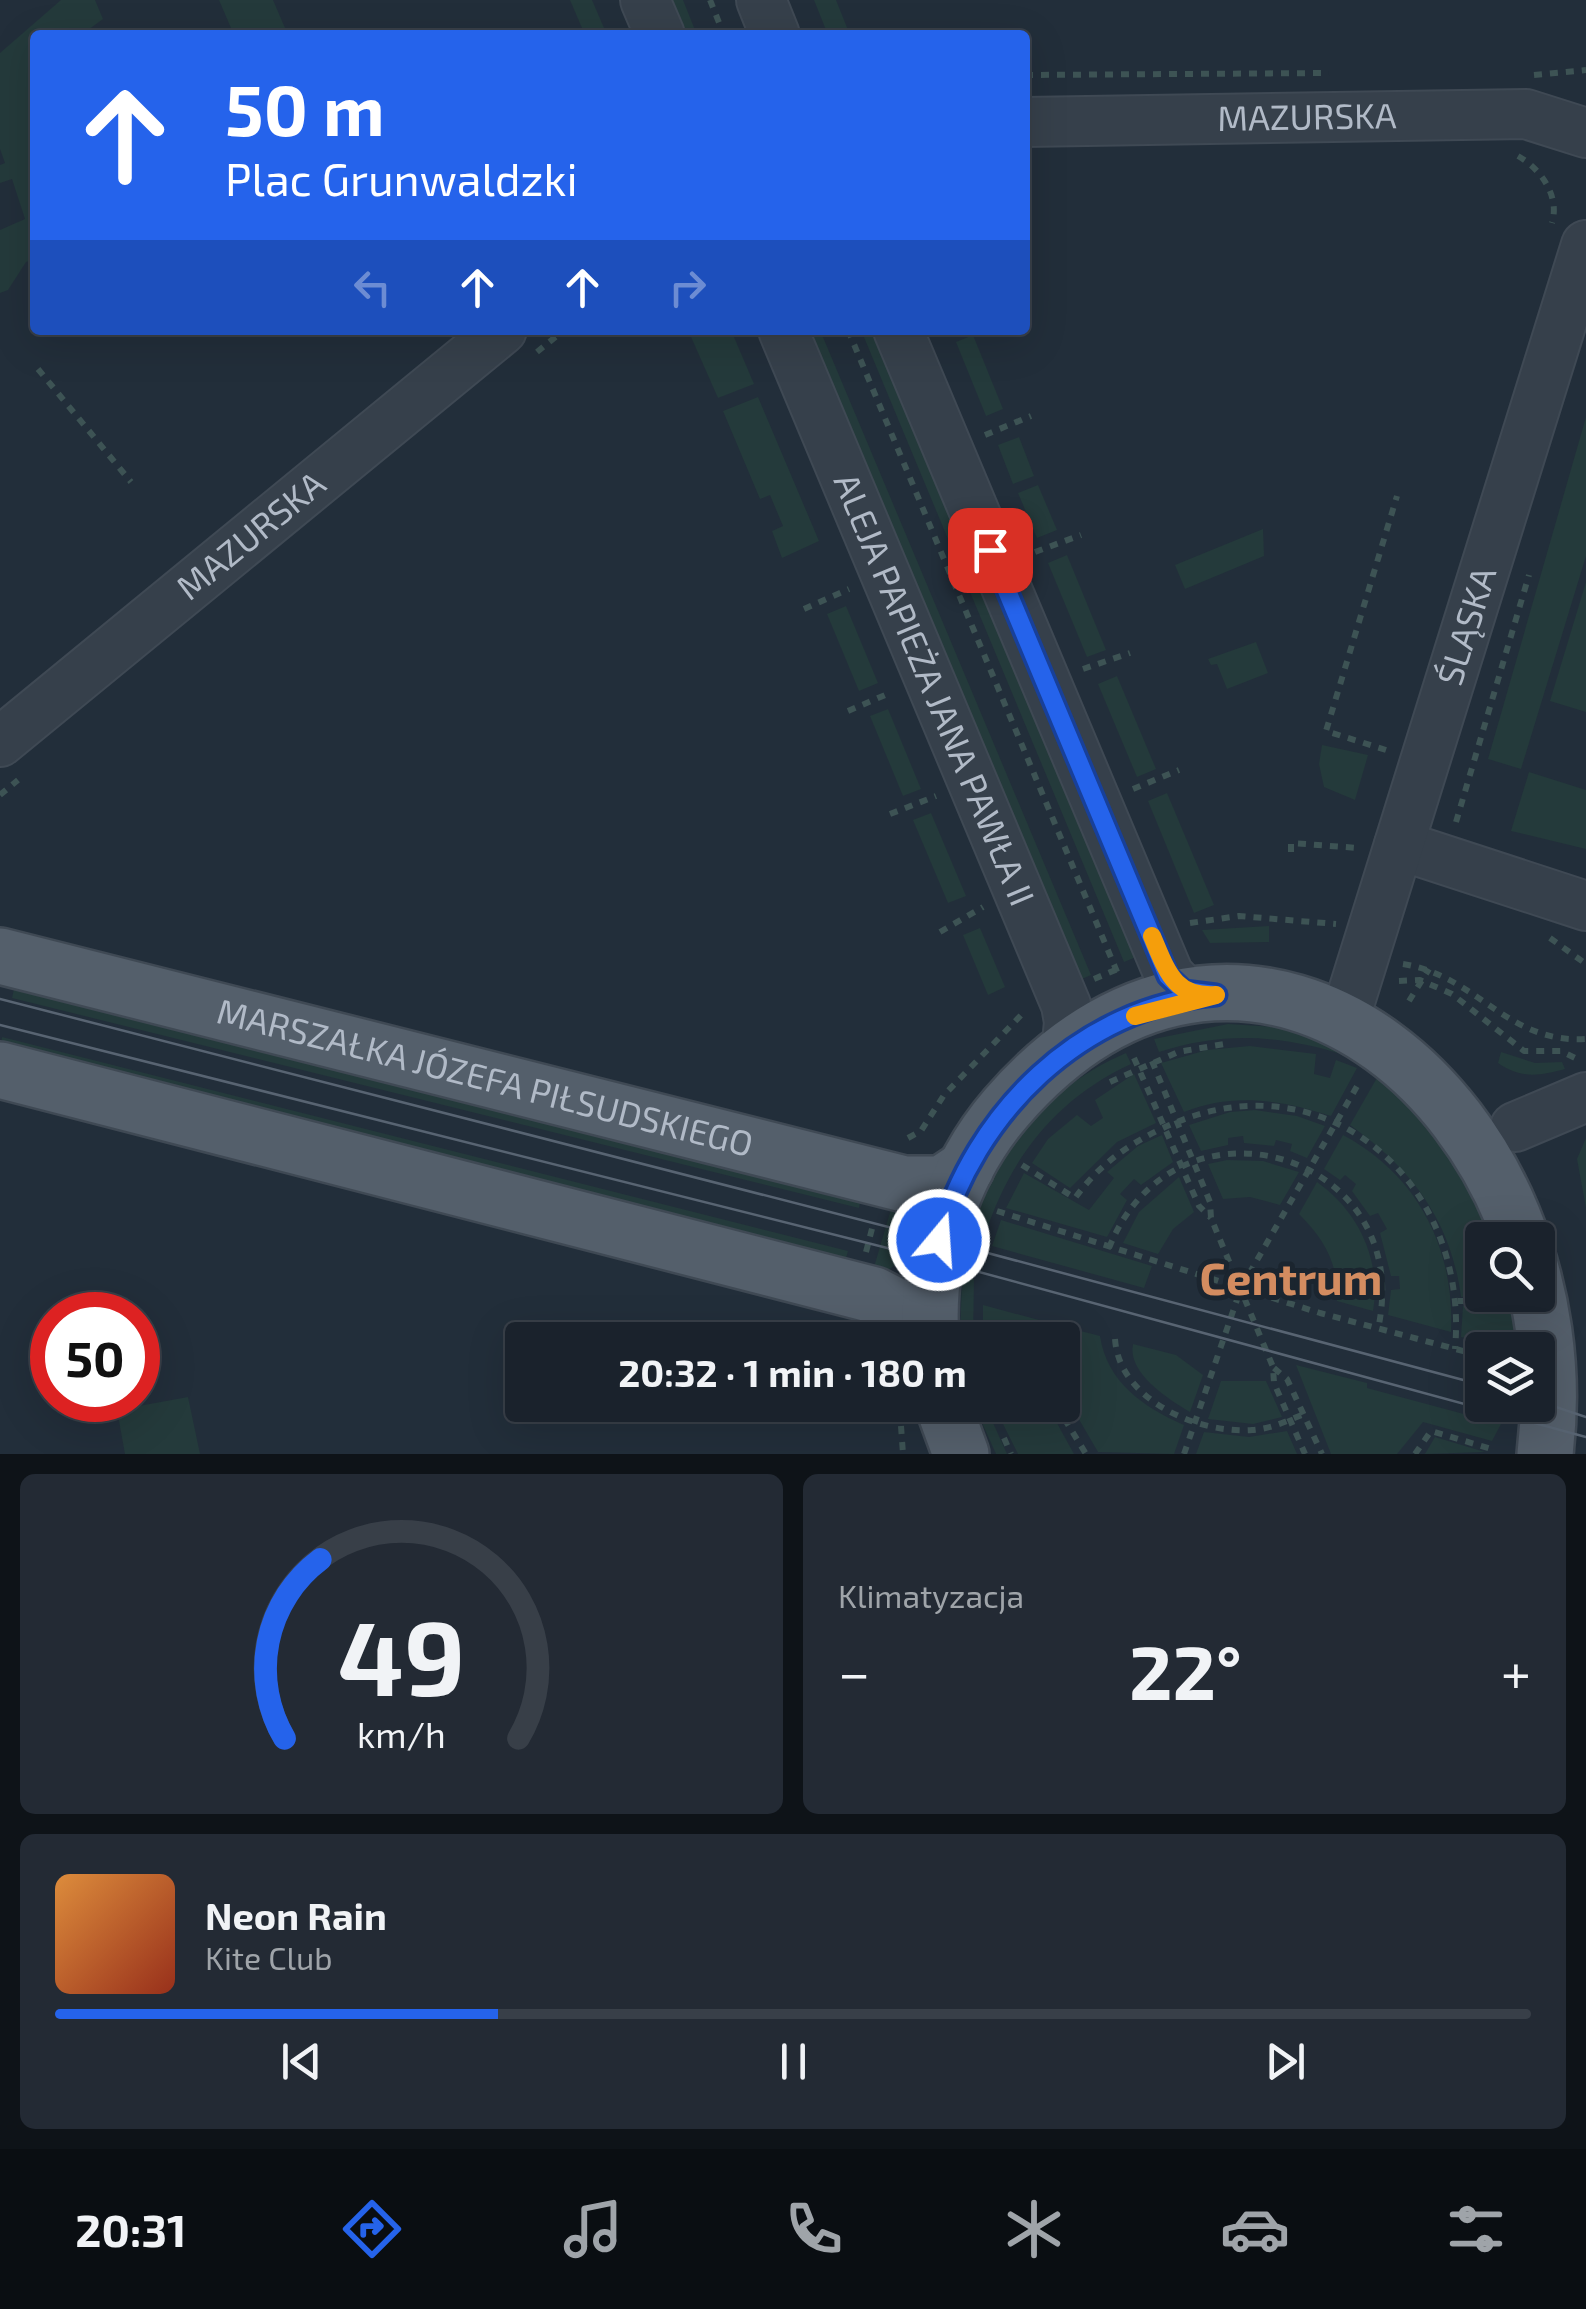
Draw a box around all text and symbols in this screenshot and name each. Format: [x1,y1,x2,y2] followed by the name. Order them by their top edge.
[225,66,385,150] text: 50 m
[60,70,190,200] icon: ahead
[1217,93,1397,138] street label: MAZURSKA
[225,151,578,205] text: Plac Grunwaldzki
[345,260,400,315] icon: left
[450,260,505,315] icon: ahead
[555,260,610,315] icon: ahead
[660,260,715,315] icon: right
[167,461,333,607] street label: MAZURSKA
[826,467,1045,911] street label: ALEJA PAPIEŻA JANA PAWŁA II
[948,508,1033,593] pin
[963,523,1018,578] icon: arrive
[1427,561,1503,690] street label: ŚLĄSKA
[213,989,758,1164] street label: MARSZAŁKA JÓZEFA PIŁSUDSKIEGO
[887,1188,991,1292] position arrow
[1465,1222,1555,1422] map controls
[1465,1222,1555,1312] button: search
[1200,1250,1382,1304] district label: Centrum
[30,1292,160,1422] speed limit sign: 50
[1465,1332,1555,1422] button: layers
[618,1349,967,1395] text: 20:32 · 1 min · 180 m
[838,1576,1024,1614] text: Klimatyzacja
[338,1592,465,1717] text: 49
[1129,1625,1242,1715] text: 22°
[838,1638,870,1704] text: −
[1501,1638,1531,1704] text: +
[357,1712,446,1755] text: km/h
[205,1892,387,1938] text: Neon Rain
[205,1938,333,1976] text: Kite Club
[274,2034,329,2089] icon: previous
[766,2034,821,2089] icon: pause
[1258,2034,1313,2089] icon: next
[337,2194,407,2264] icon: directions
[558,2194,628,2264] icon: music
[779,2194,849,2264] icon: phone
[999,2194,1069,2264] icon: climate
[1220,2194,1290,2264] icon: car
[1441,2194,1511,2264] icon: filters
[75,2202,186,2256] text: 20:31

